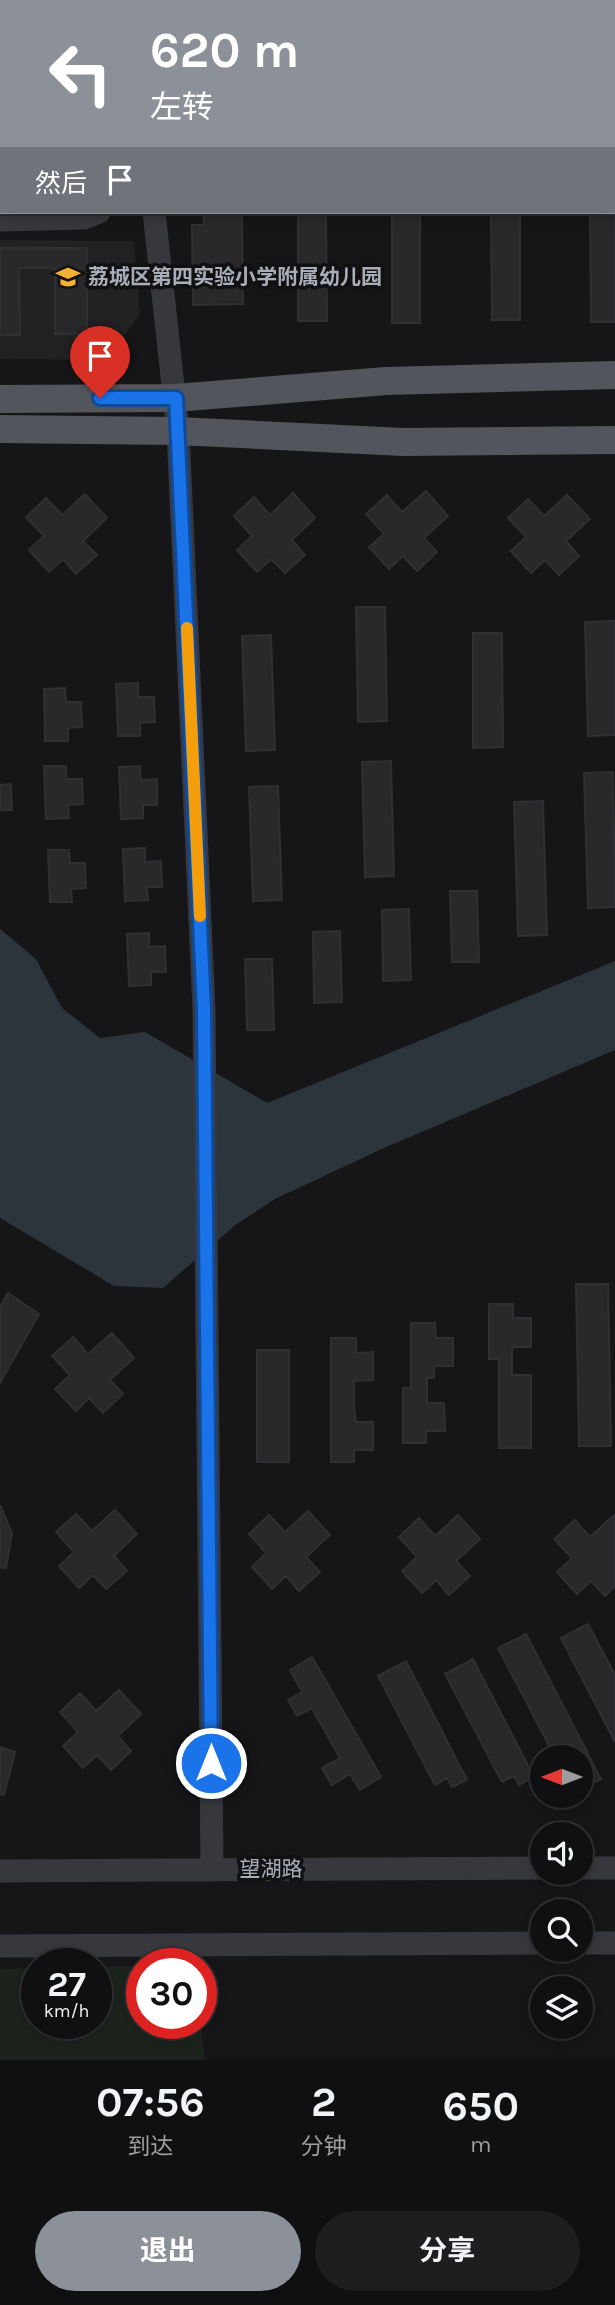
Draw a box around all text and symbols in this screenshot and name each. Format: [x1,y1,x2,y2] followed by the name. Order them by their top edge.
[150,22,299,79] text: 620 m
[35,28,126,119] icon: left
[150,89,214,126] text: 左转
[101,161,139,199] icon: arrive
[35,168,87,199] text: 然后
[54,263,82,291] school or university icon: 荔城区第四实验小学附属幼儿园
[88,265,382,289] place label: 荔城区第四实验小学附属幼儿园
[70,326,130,398] pin
[81,337,119,375] icon: arrive
[174,1726,248,1800] position arrow
[530,1745,593,1808] north arrow
[530,1745,593,2039] map controls
[530,1822,593,1885] button: sound
[240,1857,303,1881] street label: 望湖路
[530,1899,593,1962] button: search
[126,1948,217,2039] speed limit sign: 30
[47,1964,86,2005] text: 27
[530,1976,593,2039] button: layers
[44,2000,89,2022] text: km/h
[96,2077,205,2127] text: 07:56
[311,2077,336,2127] text: 2
[443,2081,519,2131] text: 650
[470,2131,492,2158] text: m
[127,2133,173,2160] text: 到达
[301,2133,347,2160] text: 分钟
[35,2211,301,2291] button: 退出
[315,2211,580,2291] button: 分享

